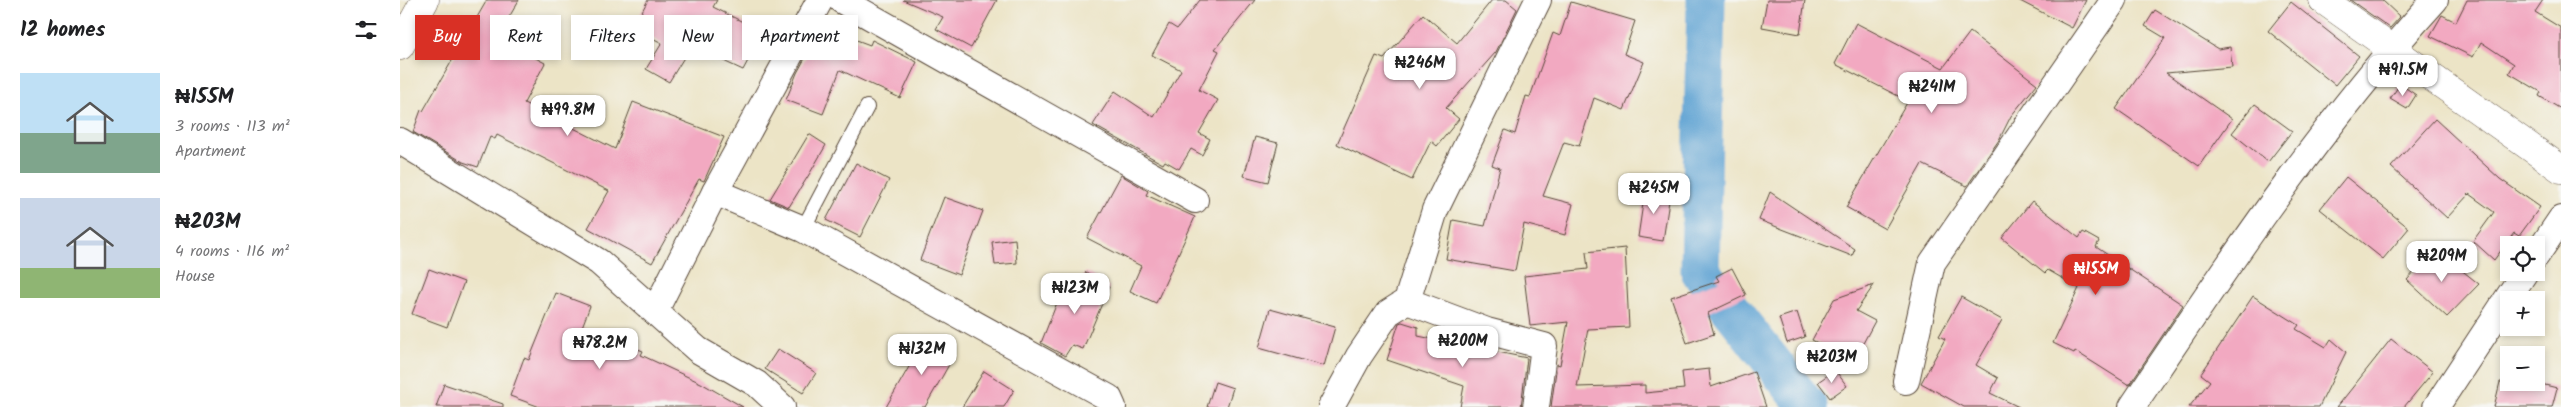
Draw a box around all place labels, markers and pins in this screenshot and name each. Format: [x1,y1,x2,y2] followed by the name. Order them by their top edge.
[1385,48,1455,90] pin: ₦246M
[2362,54,2444,97] pin: ₦91.5M
[1897,72,1967,114] pin: ₦241M
[527,94,609,137] pin: ₦99.8M
[1619,172,1689,215] pin: ₦245M
[2407,240,2477,283] pin: ₦209M
[2061,254,2131,296] pin: ₦155M
[1040,272,1110,315] pin: ₦123M
[1428,326,1498,368] pin: ₦200M
[559,328,641,370] pin: ₦78.2M
[887,334,957,376] pin: ₦132M
[1797,342,1867,384] pin: ₦203M

